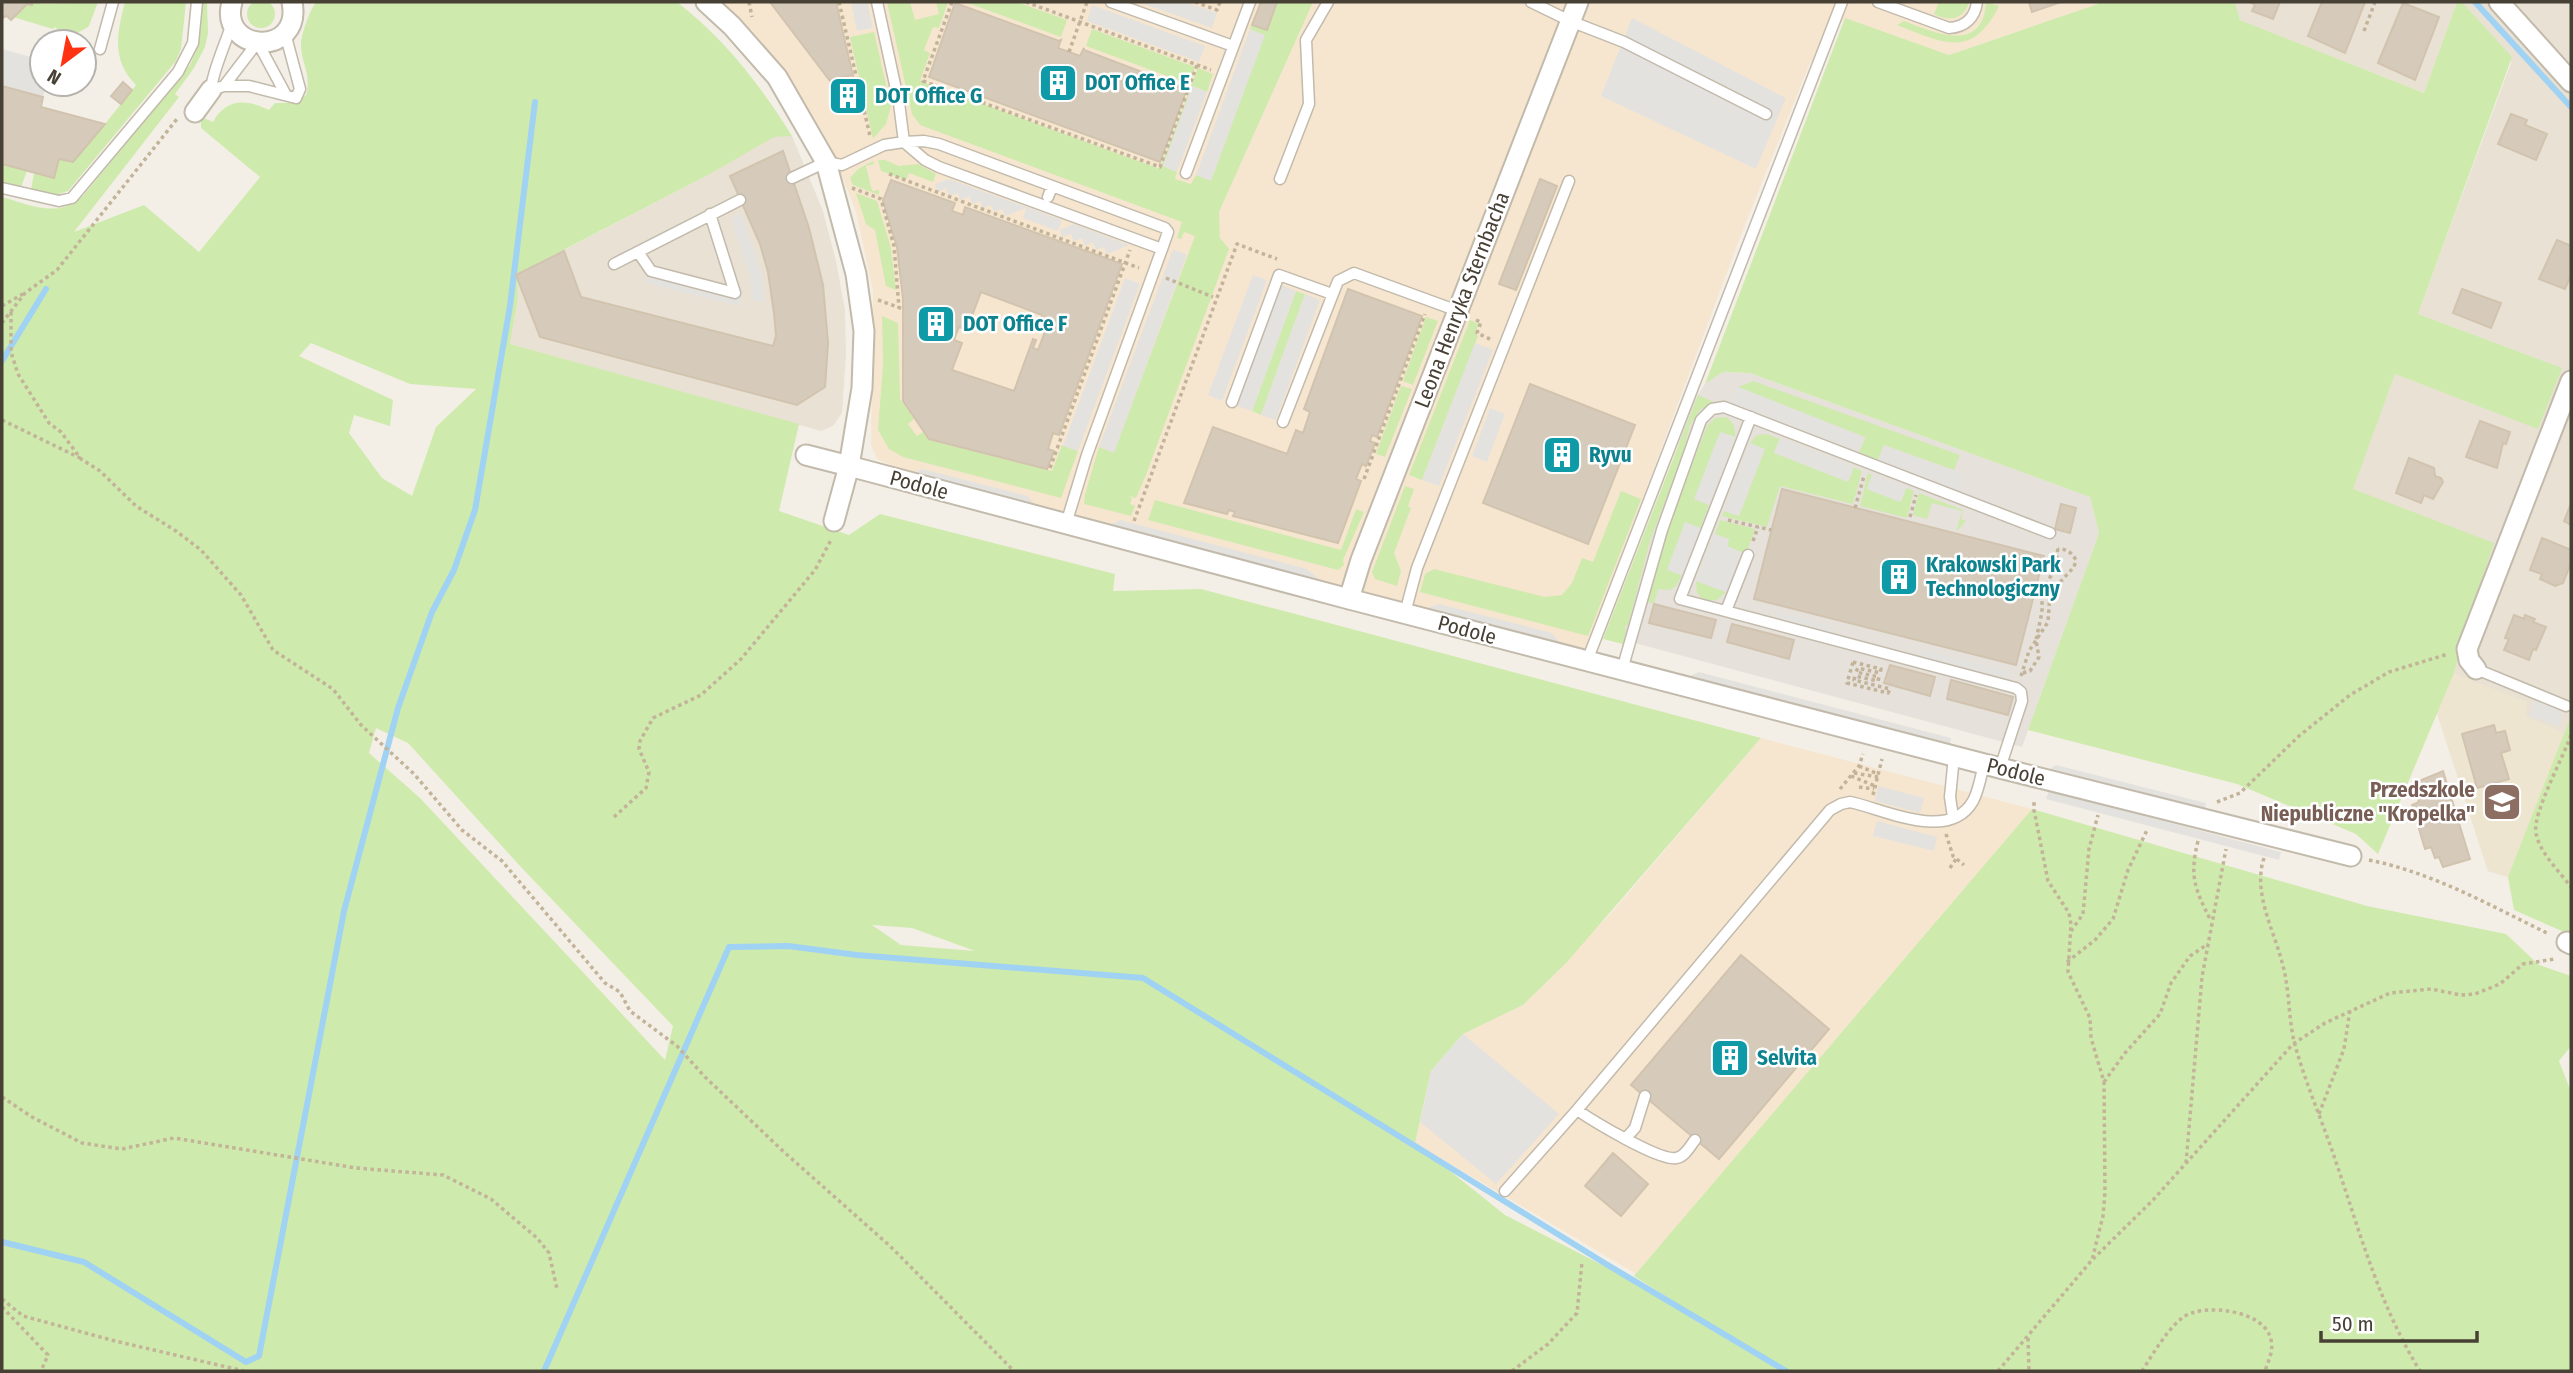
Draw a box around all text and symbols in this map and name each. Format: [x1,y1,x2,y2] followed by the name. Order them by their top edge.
[28,28,98,98] north arrow
[1037,62,1079,104] building icon: DOT Office E
[43,64,65,90] text: N
[1085,70,1190,96] place label: DOT Office E
[827,75,869,117] building icon: DOT Office G
[875,83,982,109] place label: DOT Office G
[1409,188,1515,412] street label: Leona Henryka Sternbacha
[915,303,957,345] building icon: DOT Office F
[963,311,1068,337] place label: DOT Office F
[1541,434,1583,476] building icon: Ryvu
[1589,442,1632,468] place label: Ryvu
[887,465,951,505] street label: Podole
[1926,552,2061,602] place label: Krakowski Park Technologiczny
[1878,556,1920,598] building icon: Krakowski Park Technologiczny
[1435,610,1499,650] street label: Podole
[1984,752,2048,792] street label: Podole
[2261,777,2475,827] place label: Przedszkole Niepubliczne "Kropelka"
[2481,781,2523,823] school or university icon: Przedszkole Niepubliczne "Kropelka"
[1709,1037,1751,1079] building icon: Selvita
[1757,1045,1817,1071] place label: Selvita
[2321,1300,2477,1344] scale bar
[2332,1311,2374,1337] text: 50 m

